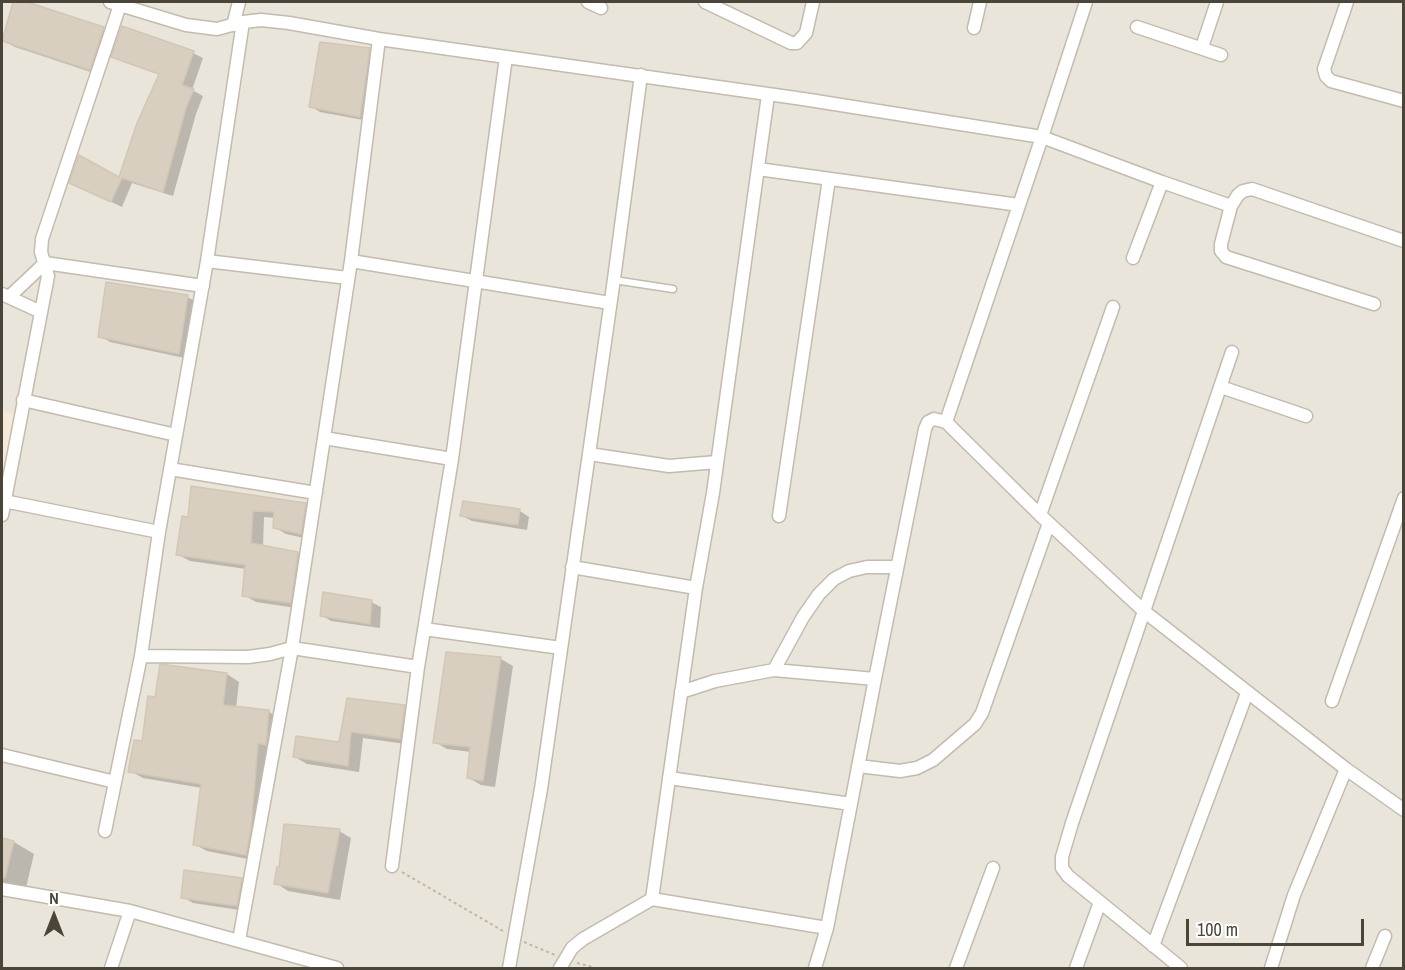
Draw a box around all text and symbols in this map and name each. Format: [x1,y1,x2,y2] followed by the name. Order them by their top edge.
[24,886,84,946] north arrow
[49,887,59,909] text: N
[1189,907,1368,945] scale bar
[1197,917,1238,942] text: 100 m

